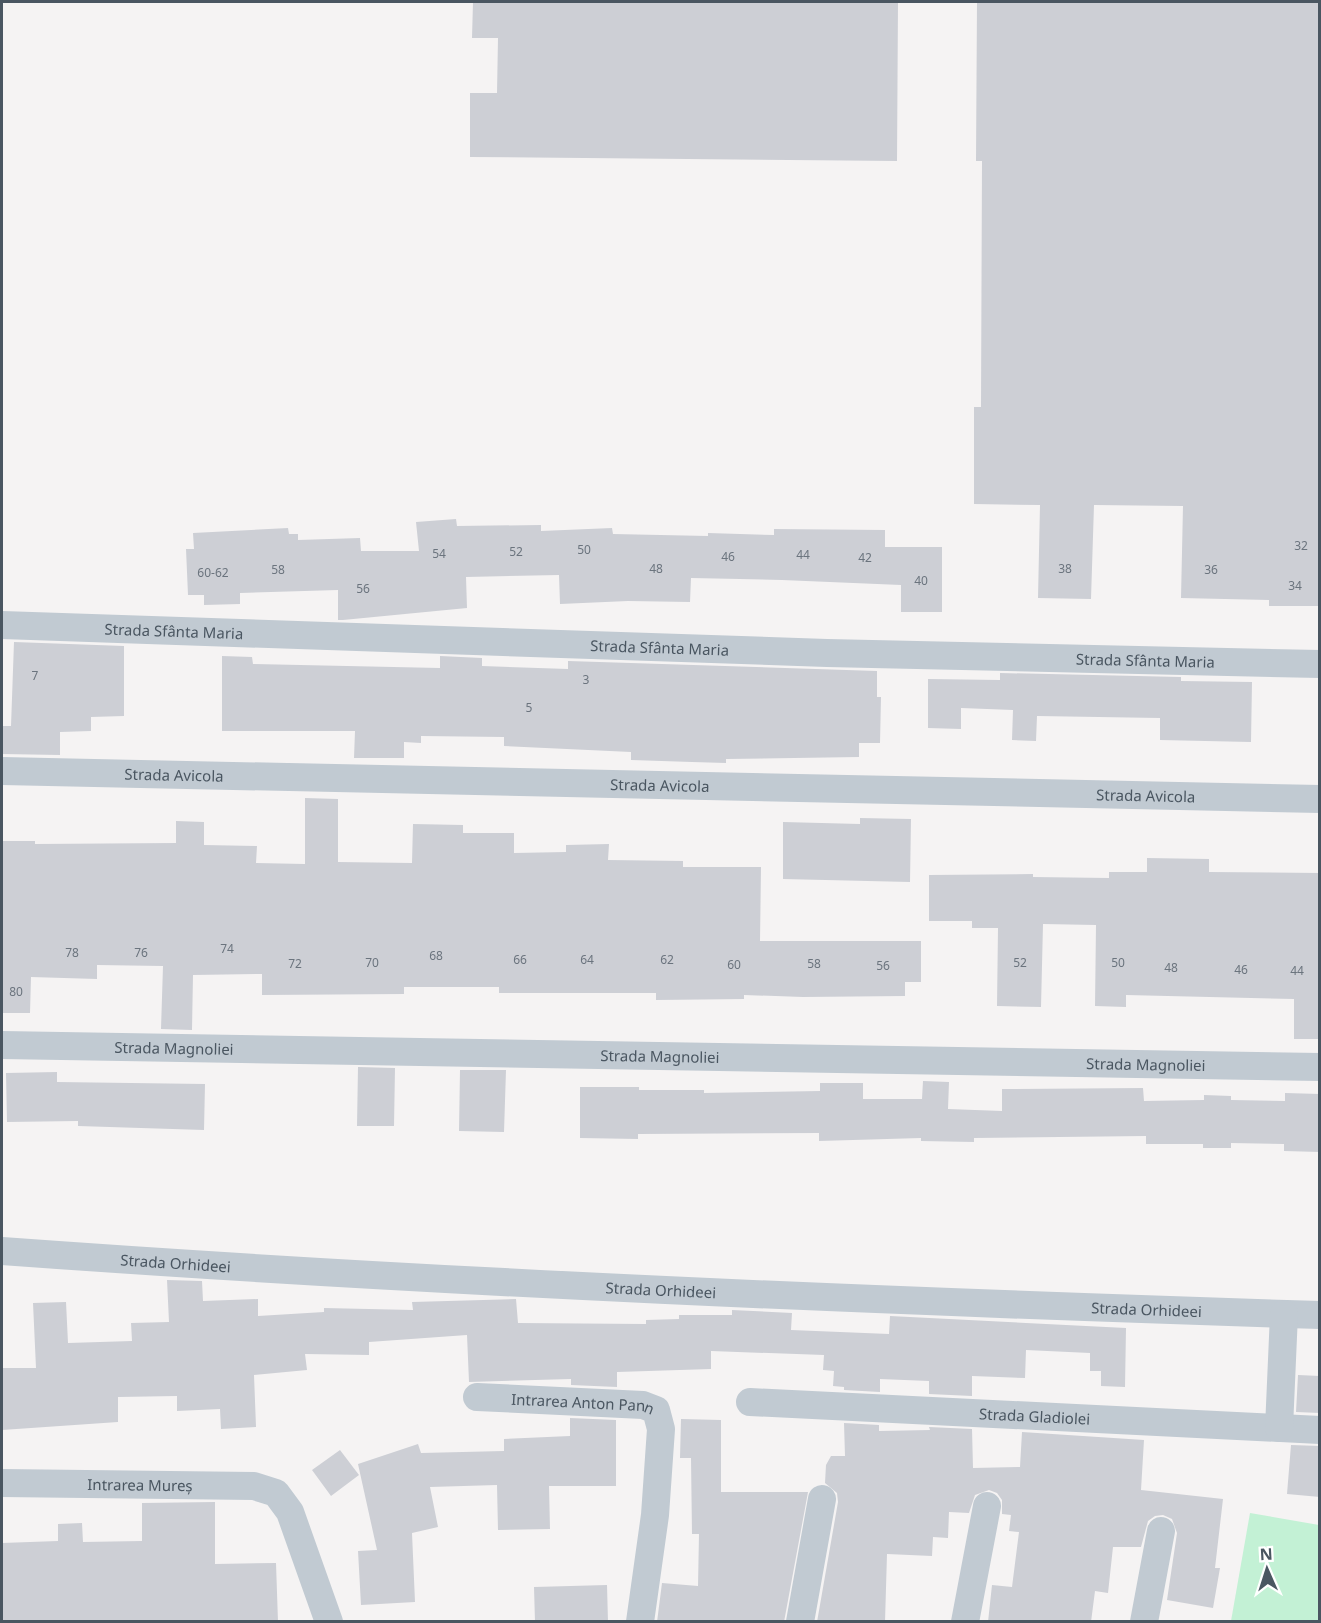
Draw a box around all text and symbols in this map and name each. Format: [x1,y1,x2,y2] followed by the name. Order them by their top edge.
[1294,537,1308,554] house number: 32
[577,541,591,558] house number: 50
[509,543,523,560] house number: 52
[432,545,446,562] house number: 54
[796,546,810,563] house number: 44
[721,548,735,565] house number: 46
[858,549,872,566] house number: 42
[649,560,663,577] house number: 48
[1058,560,1072,577] house number: 38
[271,561,285,578] house number: 58
[1204,561,1218,578] house number: 36
[197,564,229,581] house number: 60-62
[914,572,928,589] house number: 40
[1288,577,1302,594] house number: 34
[356,580,370,597] house number: 56
[104,618,244,643] street label: Strada Sfânta Maria
[590,635,729,660] street label: Strada Sfânta Maria
[1076,649,1215,672] street label: Strada Sfânta Maria
[32,667,39,684] house number: 7
[583,671,590,688] house number: 3
[526,699,533,716] house number: 5
[124,764,224,786] street label: Strada Avicola
[610,774,710,796] street label: Strada Avicola
[1096,784,1196,806] street label: Strada Avicola
[220,940,234,957] house number: 74
[65,944,79,961] house number: 78
[134,944,148,961] house number: 76
[429,947,443,964] house number: 68
[513,951,527,968] house number: 66
[580,951,594,968] house number: 64
[660,951,674,968] house number: 62
[365,954,379,971] house number: 70
[1013,954,1027,971] house number: 52
[1111,954,1125,971] house number: 50
[288,955,302,972] house number: 72
[807,955,821,972] house number: 58
[727,956,741,973] house number: 60
[876,957,890,974] house number: 56
[1164,959,1178,976] house number: 48
[1234,961,1248,978] house number: 46
[1290,962,1304,979] house number: 44
[9,983,23,1000] house number: 80
[114,1037,234,1059] street label: Strada Magnoliei
[600,1045,720,1067] street label: Strada Magnoliei
[1086,1053,1206,1075] street label: Strada Magnoliei
[120,1249,231,1276] street label: Strada Orhideei
[605,1277,717,1302] street label: Strada Orhideei
[1091,1297,1202,1321] street label: Strada Orhideei
[511,1389,657,1418] street label: Intrarea Anton Pann
[979,1403,1091,1429] street label: Strada Gladiolei
[87,1474,193,1495] street label: Intrarea Mureș
[1237,1539,1297,1599] north arrow
[1259,1543,1273,1565] text: N

